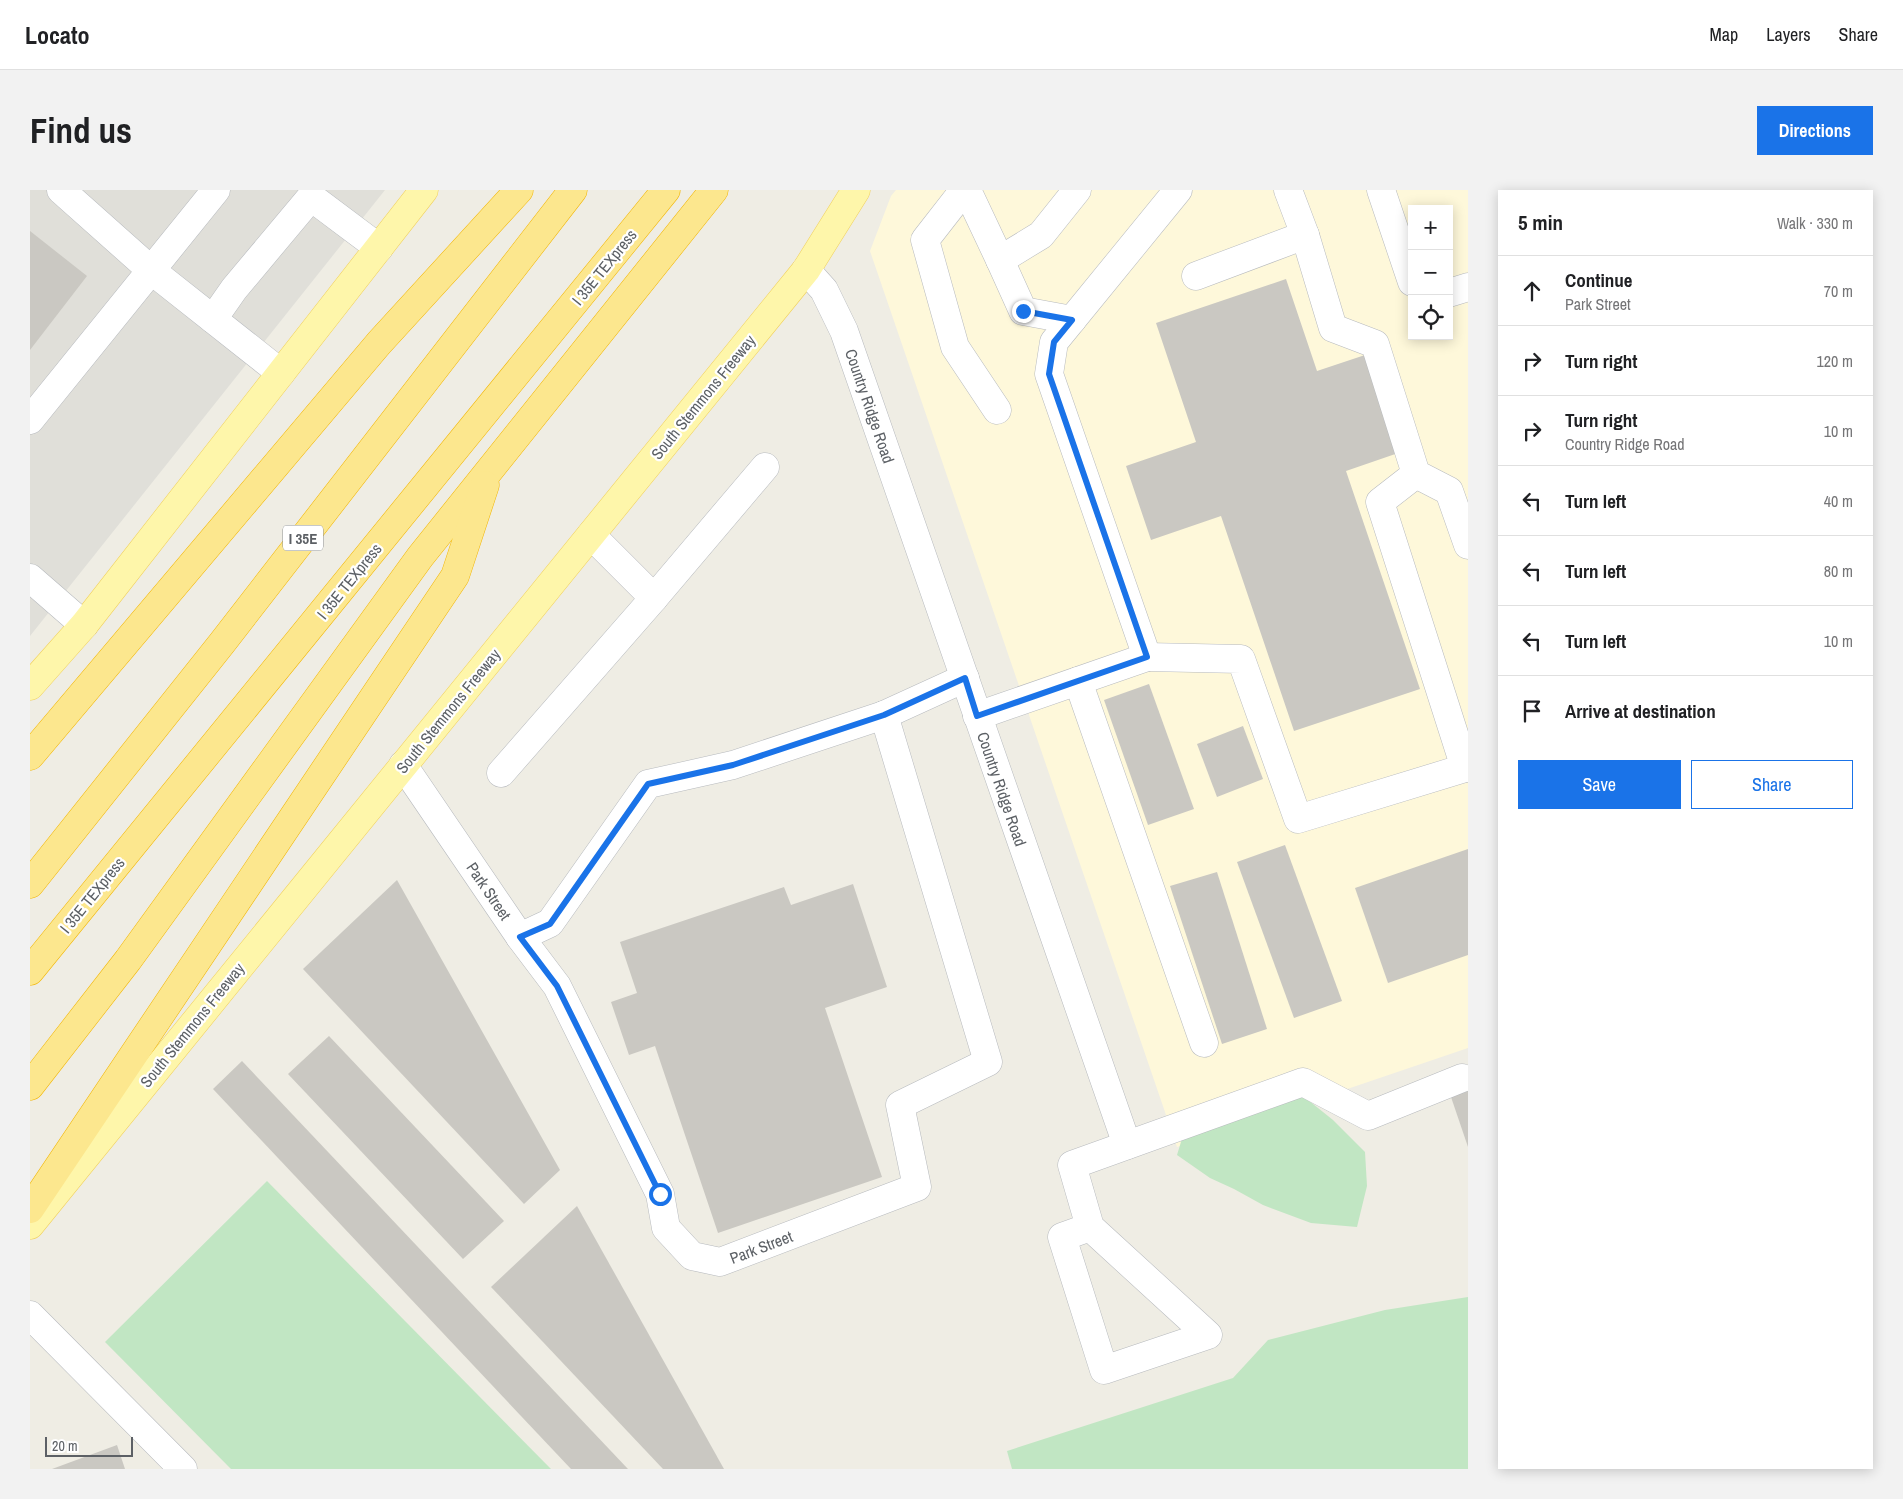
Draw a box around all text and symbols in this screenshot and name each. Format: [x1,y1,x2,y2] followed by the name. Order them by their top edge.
[25,19,90,51] text: Locato
[1710,22,1738,47] text: Map
[1766,22,1811,47] text: Layers
[1839,22,1878,47] text: Share
[1757,106,1873,155] button: Directions
[30,107,132,154] text: Find us
[1408,205,1453,340] map controls
[1408,205,1453,250] button: +
[1518,208,1563,237] text: 5 min
[1777,212,1853,234] text: Walk · 330 m
[567,224,641,310] street label: I 35E TEXpress
[1408,250,1453,295] button: −
[1565,267,1633,293] text: Continue
[1518,277,1546,305] icon: ahead
[1824,280,1853,302] text: 70 m
[1565,293,1631,315] text: Park Street
[1408,295,1453,340] button: locate
[1012,300,1035,323] route end
[646,330,760,464] street label: South Stemmons Freeway
[840,346,900,466] street label: Country Ridge Road
[1518,347,1546,375] icon: right
[1565,348,1637,374] text: Turn right
[1817,350,1853,372] text: 120 m
[1565,407,1637,433] text: Turn right
[1518,417,1546,445] icon: right
[1824,420,1853,442] text: 10 m
[1565,433,1685,455] text: Country Ridge Road
[1518,487,1546,515] icon: left
[1565,488,1626,514] text: Turn left
[1824,490,1853,512] text: 40 m
[283,526,323,550] road number: I 35E
[312,538,386,624] street label: I 35E TEXpress
[1518,557,1546,585] icon: left
[1565,558,1626,584] text: Turn left
[1824,560,1853,582] text: 80 m
[1518,627,1546,655] icon: left
[1565,628,1626,654] text: Turn left
[1824,630,1853,652] text: 10 m
[391,644,505,778] street label: South Stemmons Freeway
[1518,697,1546,725] icon: arrive
[1565,698,1716,724] text: Arrive at destination
[972,729,1032,849] street label: Country Ridge Road
[1518,760,1681,809] button: Save
[1691,760,1853,809] button: Share
[55,852,129,938] street label: I 35E TEXpress
[462,858,517,925] street label: Park Street
[135,958,249,1092] street label: South Stemmons Freeway
[649,1183,672,1206] route start
[726,1225,796,1269] street label: Park Street
[45,1434,132,1457] scale bar
[52,1437,78,1455] text: 20 m

